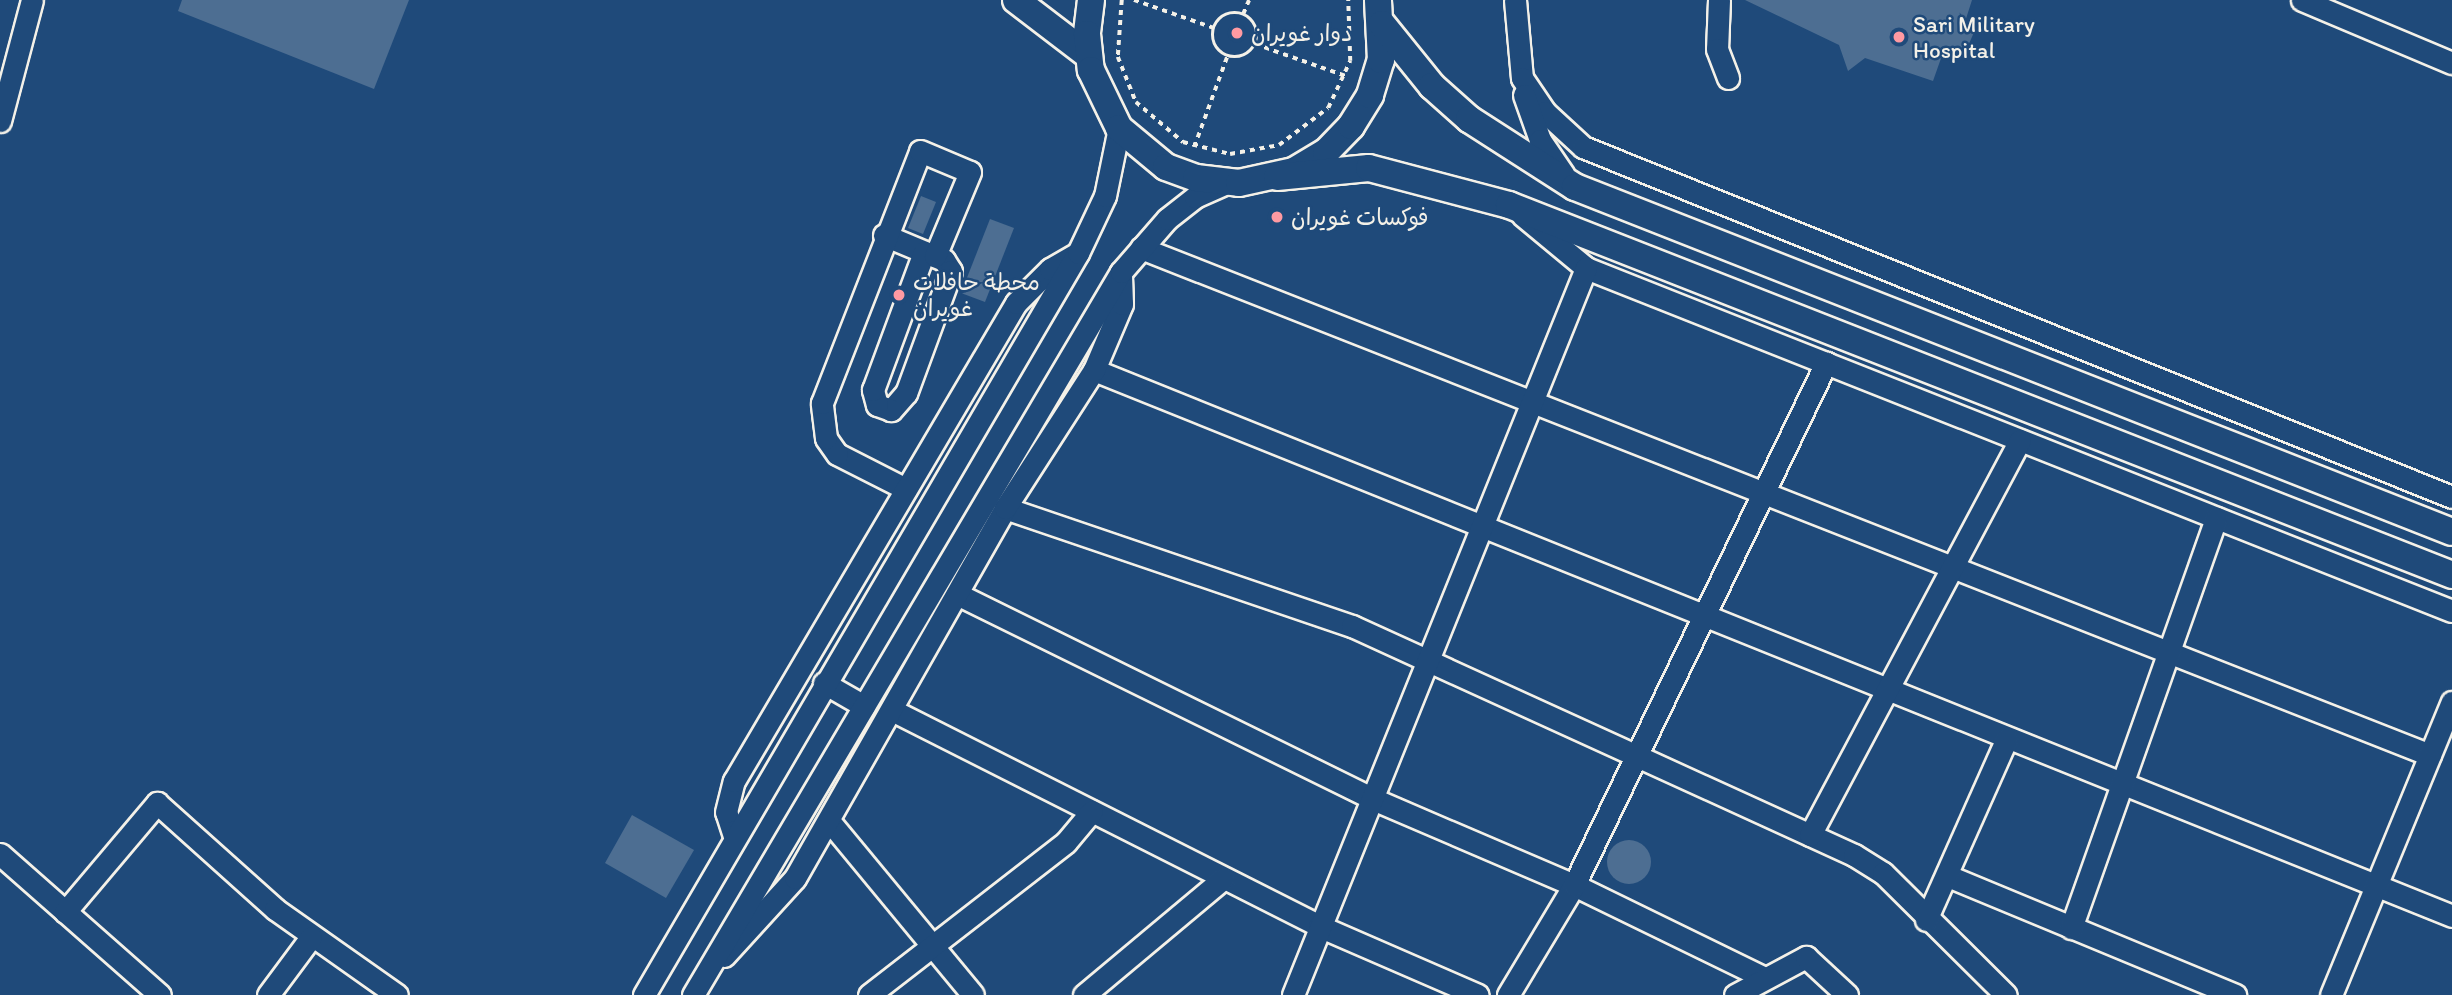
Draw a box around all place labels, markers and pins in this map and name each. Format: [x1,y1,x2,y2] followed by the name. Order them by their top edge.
[1913,10,2035,64] place label: Sari Military Hospital
[1251,19,1352,47] place label: دوار غويران
[1229,25,1245,41] marker: دوار غويران
[1891,29,1907,45] marker: Sari Military Hospital
[1291,203,1429,231] place label: فوكسات غويران
[1269,209,1285,225] marker: فوكسات غويران
[913,268,1040,322] place label: محطة حافلات غويران
[891,287,907,303] marker: محطة حافلات غويران

